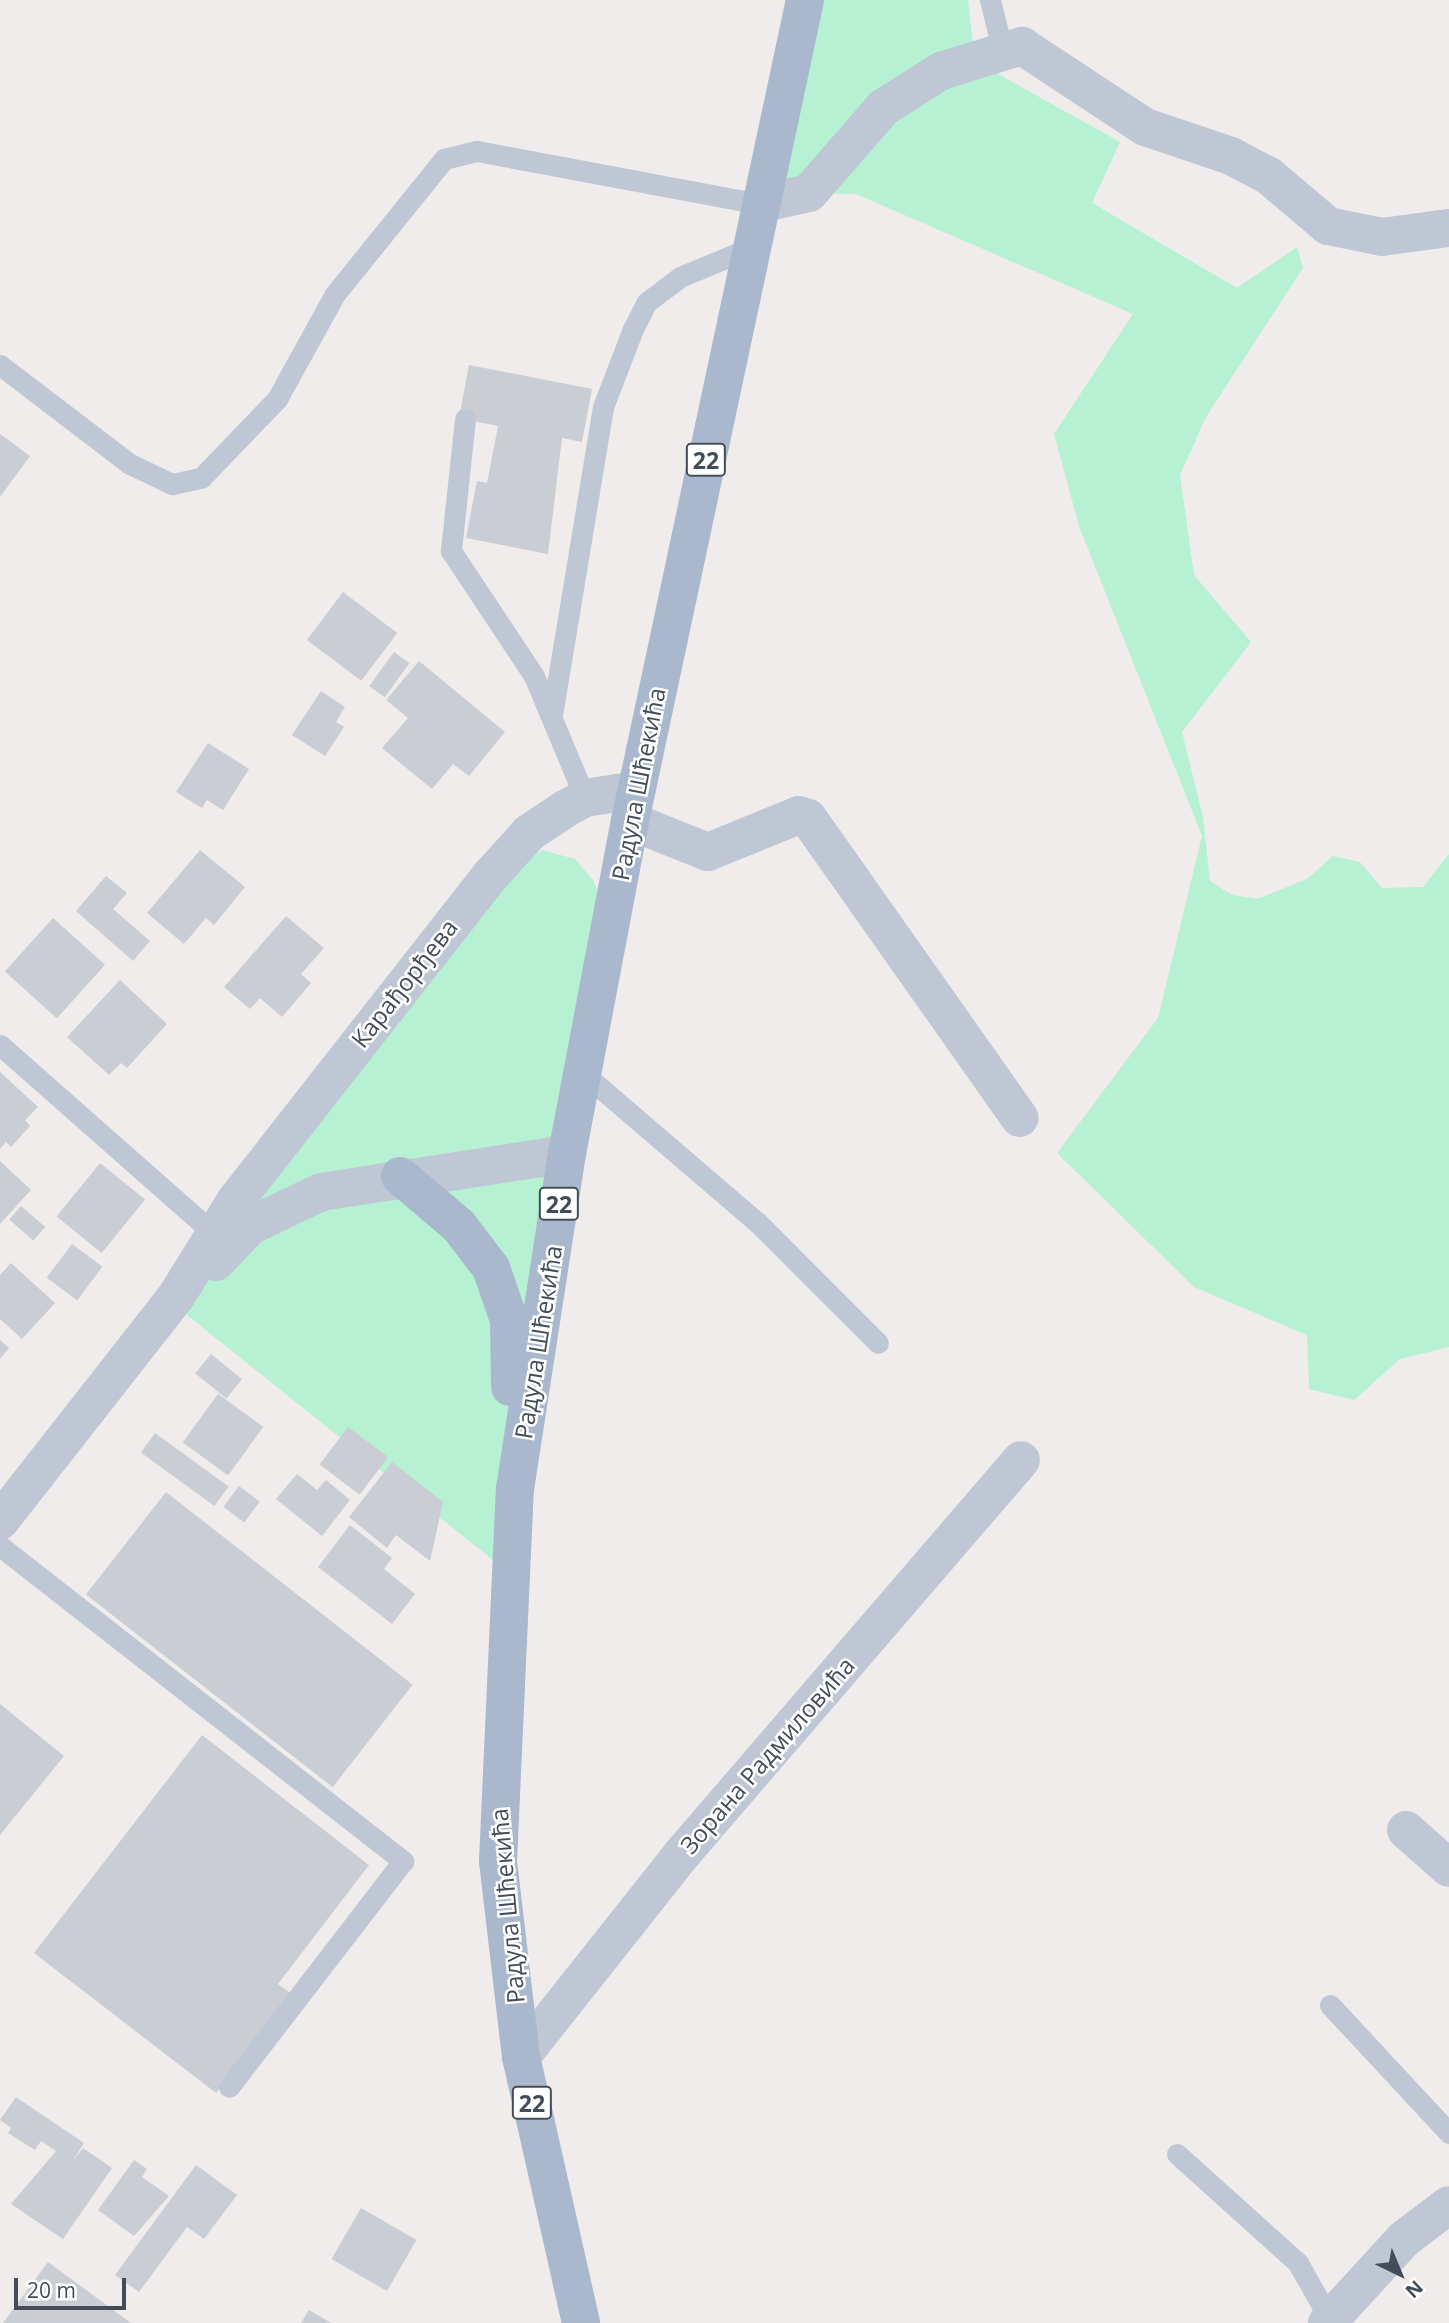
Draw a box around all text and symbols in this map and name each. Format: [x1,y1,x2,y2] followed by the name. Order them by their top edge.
[685,440,727,480] road number: 22
[605,685,671,883] street label: Радула Шћекића
[345,913,463,1053] street label: Карађорђева
[538,1184,580,1224] road number: 22
[508,1243,568,1441] street label: Радула Шћекића
[674,1651,860,1859] street label: Зорана Радмиловића
[484,1807,530,2005] street label: Радула Шћекића
[511,2084,553,2122] road number: 22
[1365,2239,1435,2309] north arrow
[18,2264,130,2308] scale bar
[1400,2275,1429,2304] text: N
[27,2276,76,2304] text: 20 m

